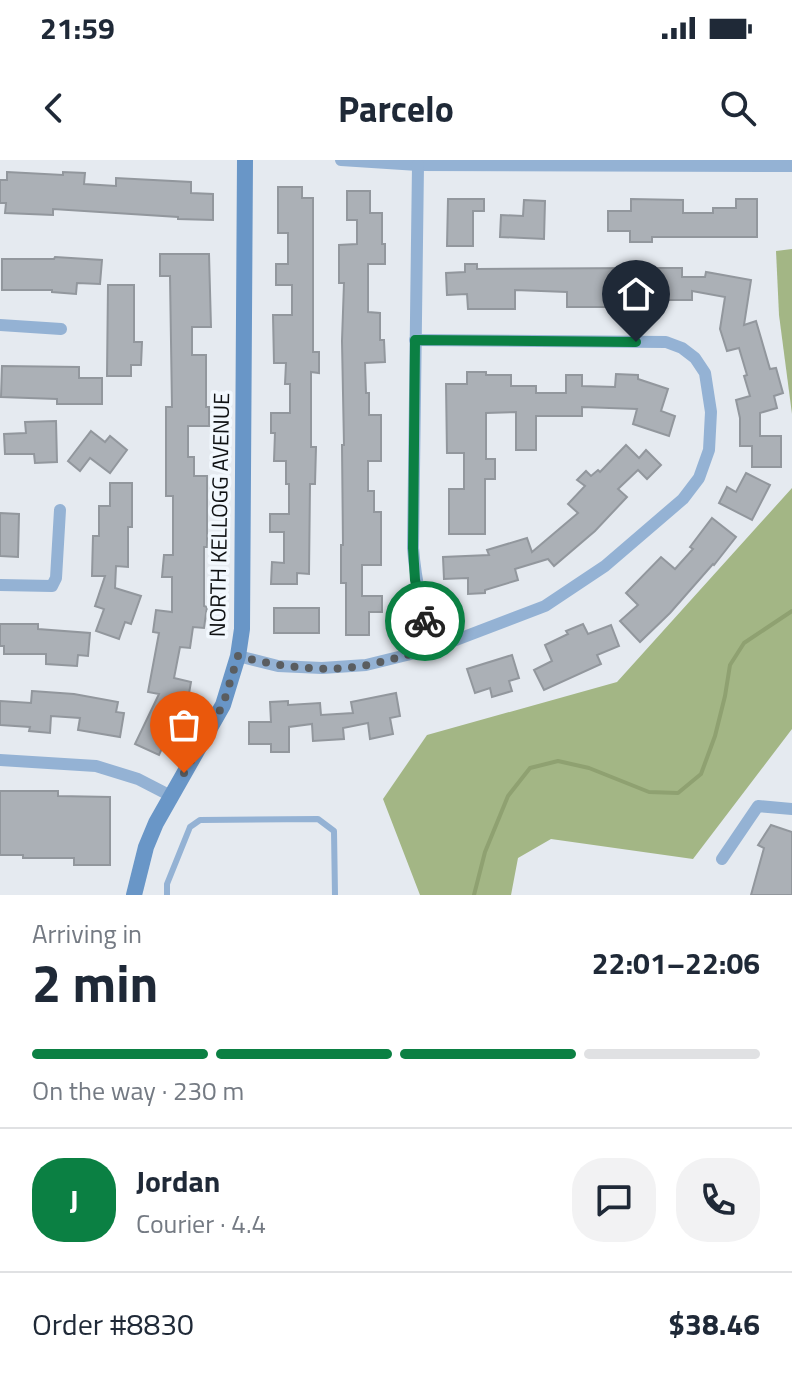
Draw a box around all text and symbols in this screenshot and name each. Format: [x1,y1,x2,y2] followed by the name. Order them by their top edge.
[40,5,115,51] text: 21:59
[338,81,454,136] text: Parcelo
[32,86,76,130] icon: back
[716,86,760,130] icon: search
[602,260,670,342] pin
[614,272,658,316] icon: home
[200,392,238,638] street label: NORTH KELLOGG AVENUE
[385,581,465,661] courier
[403,599,447,643] icon: bike
[150,691,218,773] pin
[162,703,206,747] icon: bag
[32,914,142,953] text: Arriving in
[592,940,760,986] text: 22:01–22:06
[32,943,158,1022] text: 2 min
[32,1071,244,1110] text: On the way · 230 m
[136,1158,220,1204] text: Jordan
[572,1158,656,1242] button: chat
[676,1158,760,1242] button: phone
[69,1177,79,1223] text: J
[136,1204,266,1243] text: Courier · 4.4
[32,1301,194,1347] text: Order #8830
[668,1301,760,1347] text: $38.46

